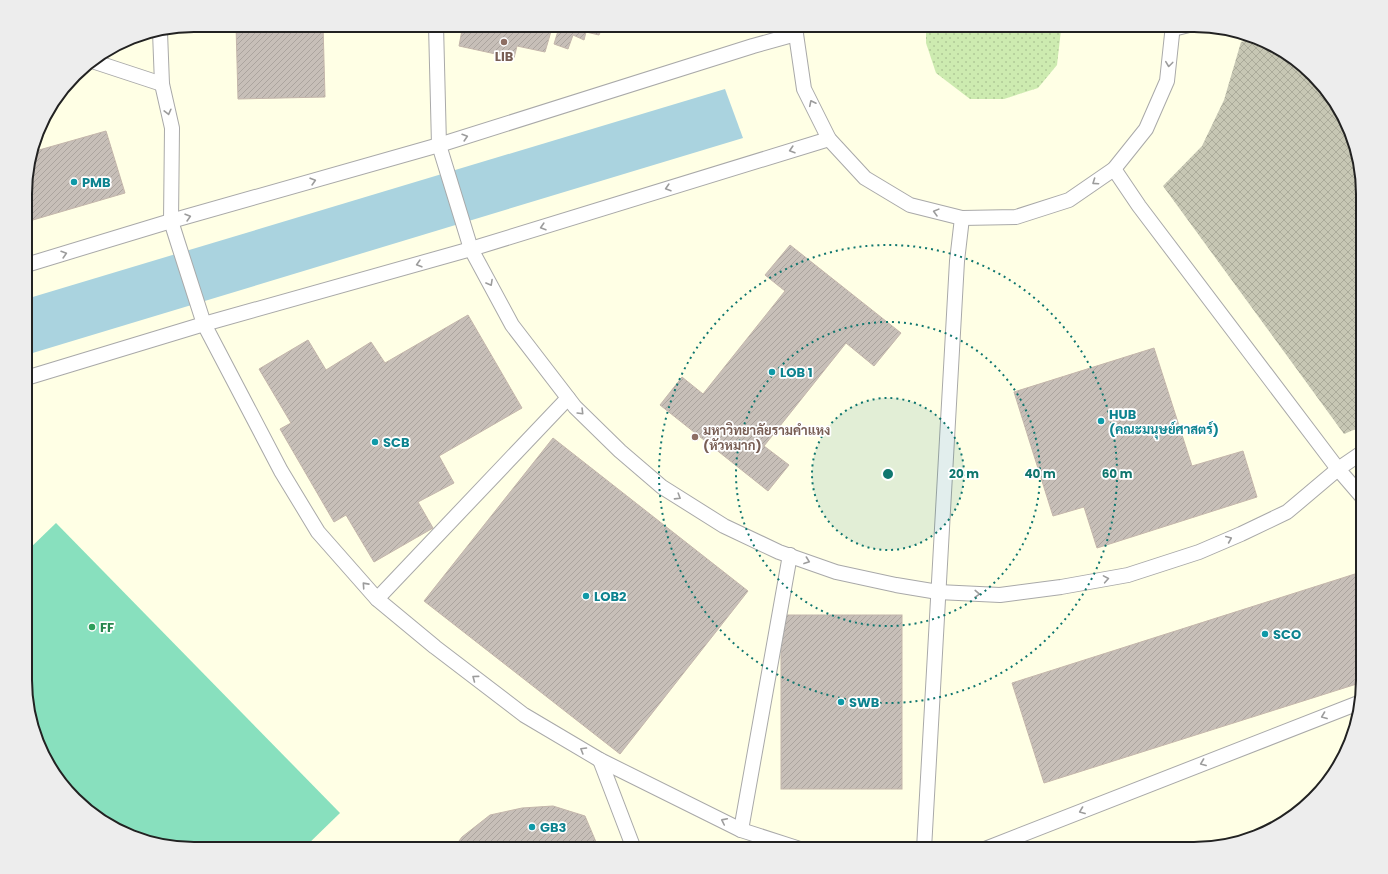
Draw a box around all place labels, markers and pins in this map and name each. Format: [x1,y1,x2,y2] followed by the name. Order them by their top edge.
[499,37,509,47] marker: LIB
[495,47,514,66] place label: LIB
[82,173,111,192] place label: PMB
[69,177,79,187] marker: PMB
[780,363,813,382] place label: LOB 1
[767,367,777,377] marker: LOB 1
[1109,405,1219,440] place label: HUB (คณะมนุษย์ศาสตร์)
[1096,416,1106,426] marker: HUB (คณะมนุษย์ศาสตร์)
[703,421,830,455] place label: มหาวิทยาลัยรามคำแหง (หัวหมาก)
[690,432,700,442] marker: มหาวิทยาลัยรามคำแหง (หัวหมาก)
[383,433,410,452] place label: SCB
[370,437,380,447] marker: SCB
[881,467,895,481] centre of rings
[594,587,627,606] place label: LOB2
[581,591,591,601] marker: LOB2
[100,618,114,637] place label: FF
[87,622,97,632] marker: FF
[1273,625,1301,644] place label: SCO
[1260,629,1270,639] marker: SCO
[849,693,880,712] place label: SWB
[836,697,846,707] marker: SWB
[540,818,566,837] place label: GB3
[527,822,537,832] marker: GB3

